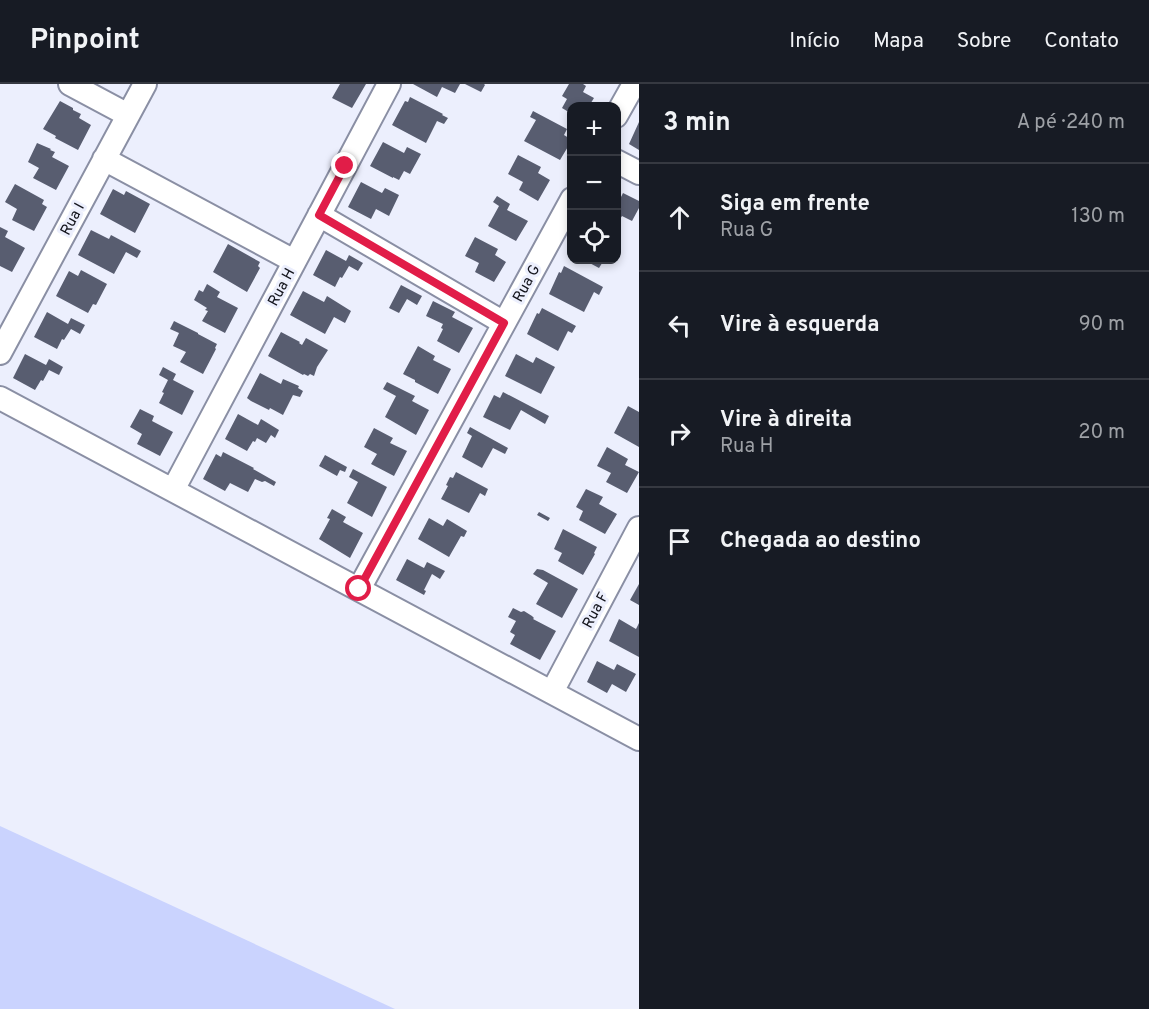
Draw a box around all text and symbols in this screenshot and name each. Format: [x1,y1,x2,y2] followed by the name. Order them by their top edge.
[30,23,140,59] text: Pinpoint
[789,28,840,55] text: Início
[873,28,924,55] text: Mapa
[957,28,1011,55] text: Sobre
[1044,28,1119,55] text: Contato
[567,102,621,264] map controls
[567,102,621,156] button: +
[663,107,731,140] text: 3 min
[1017,110,1125,136] text: A pé · 240 m
[331,152,357,178] route end
[567,156,621,210] button: −
[720,191,870,218] text: Siga em frente
[57,200,90,239] street label: Rua I
[663,201,696,234] icon: ahead
[1071,204,1125,230] text: 130 m
[567,210,621,264] button: locate
[720,218,773,244] text: Rua G
[509,262,545,306] street label: Rua G
[264,265,300,310] street label: Rua H
[663,309,696,342] icon: left
[720,312,879,339] text: Vire à esquerda
[1079,312,1125,338] text: 90 m
[720,407,852,434] text: Vire à direita
[663,417,696,450] icon: right
[1078,420,1125,446] text: 20 m
[720,434,774,460] text: Rua H
[663,525,696,558] icon: arrive
[720,528,921,555] text: Chegada ao destino
[345,575,371,601] route start
[579,589,614,632] street label: Rua F

